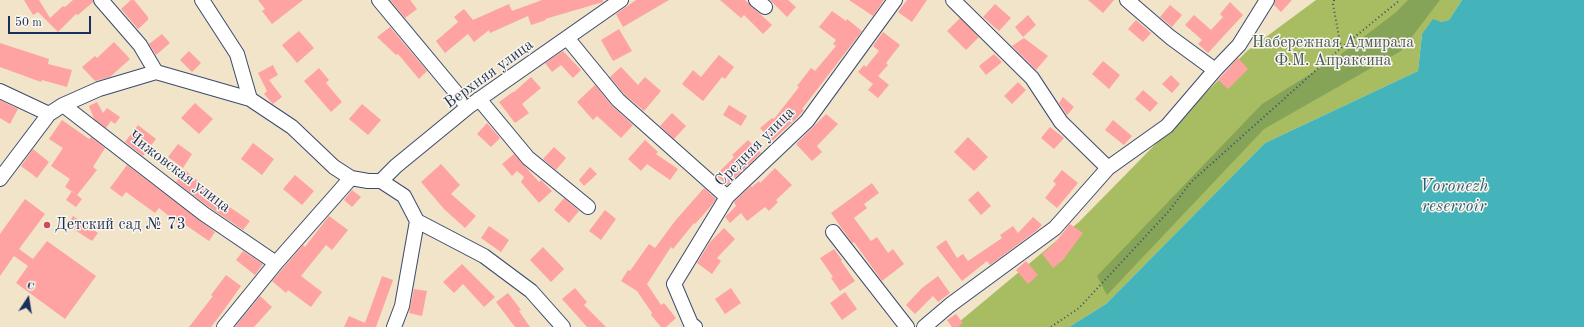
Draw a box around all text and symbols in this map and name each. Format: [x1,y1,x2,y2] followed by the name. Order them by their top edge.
[10,8,93,34] scale bar
[15,17,42,29] text: 50 m
[1252,33,1414,71] park label: Набережная Адмирала Ф.М. Апраксина
[441,35,537,113] street label: Верхняя улица
[711,103,799,191] street label: Средняя улица
[124,127,234,217] street label: Чижовская улица
[1420,177,1488,217] water label: Voronezh reservoir
[55,215,186,235] place label: Детский сад № 73
[42,220,52,230] marker: Детский сад № 73
[8,279,48,319] north arrow
[26,281,35,293] text: С

